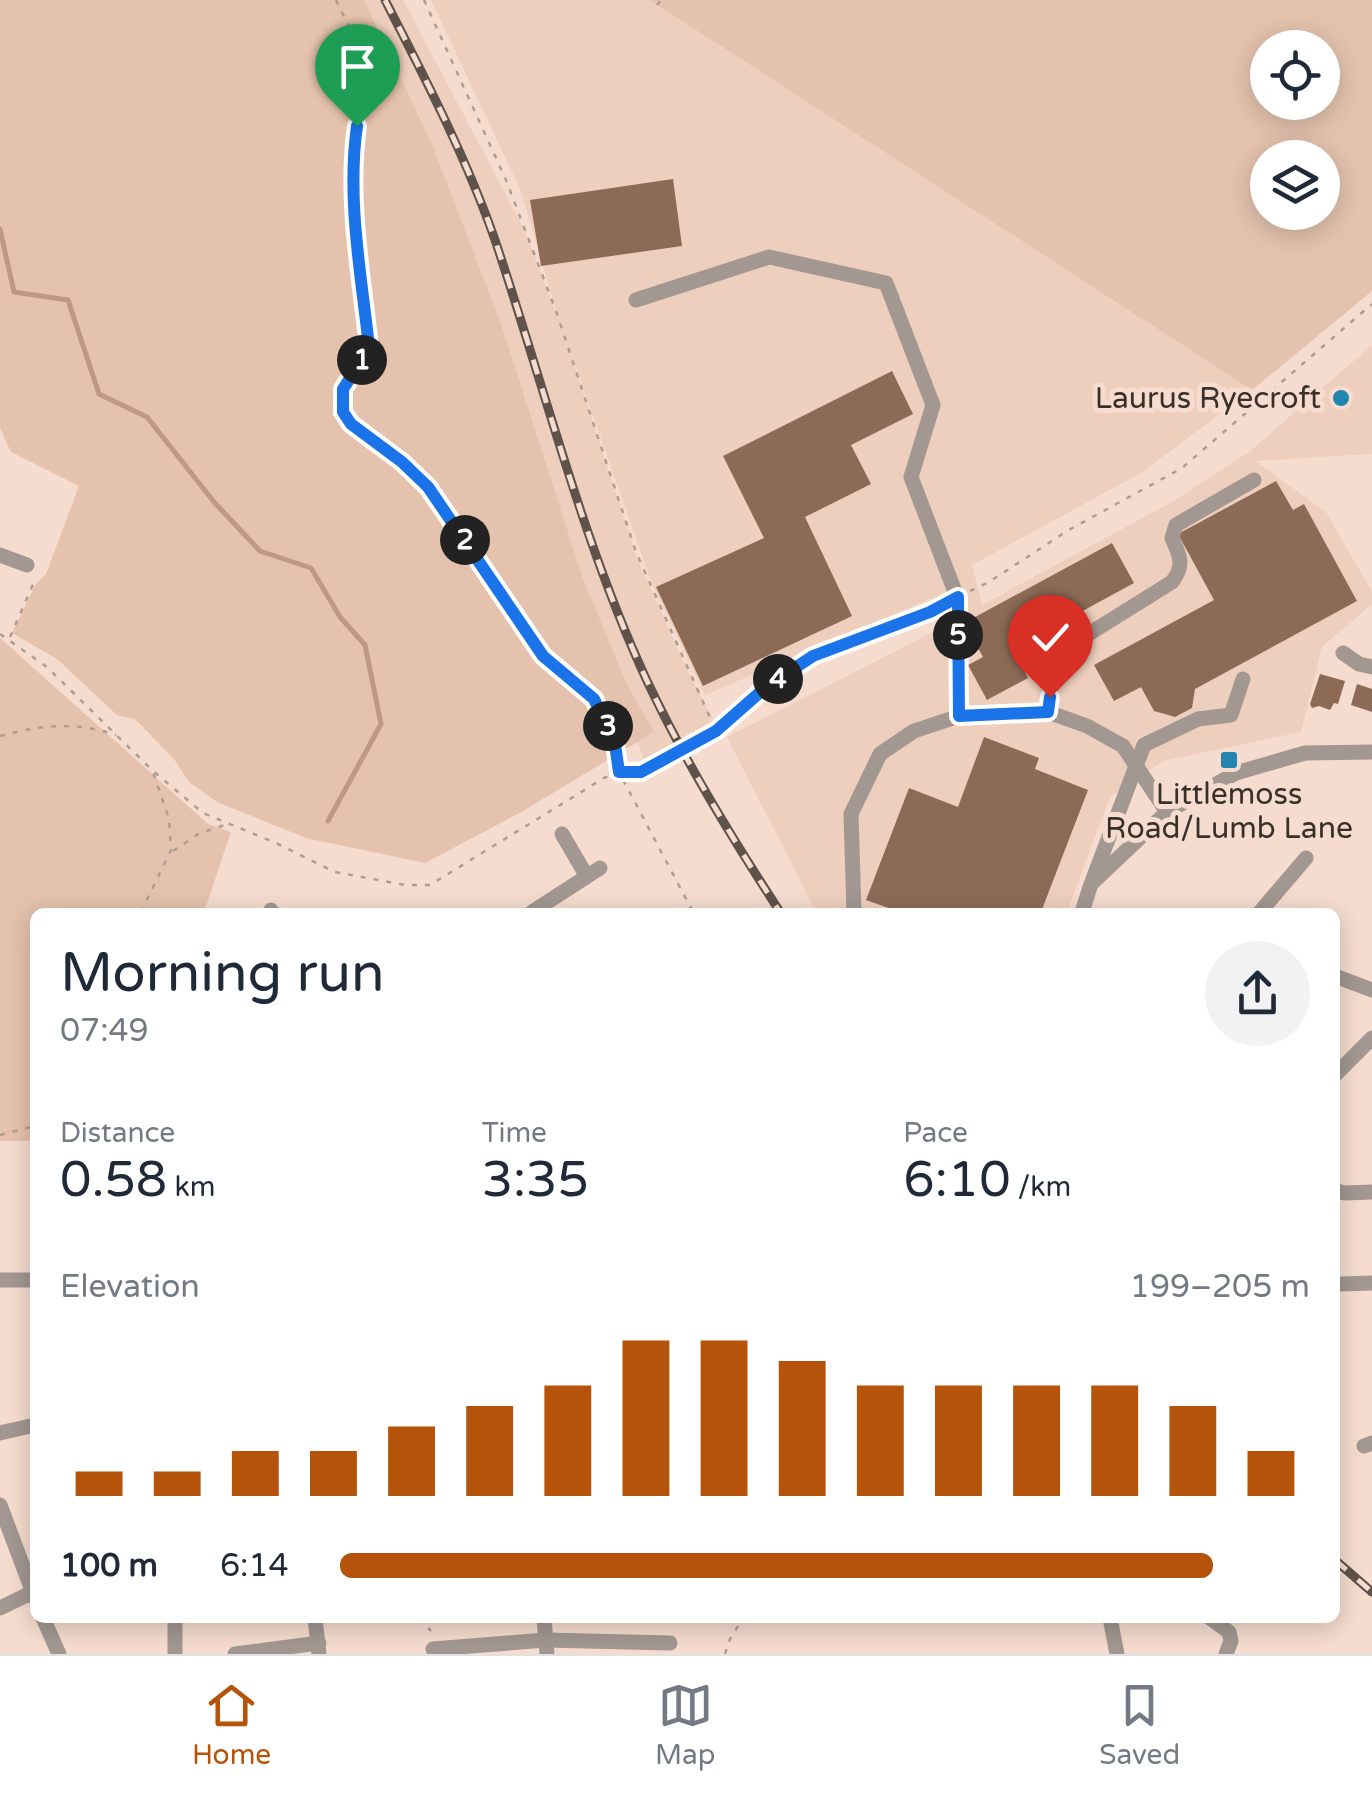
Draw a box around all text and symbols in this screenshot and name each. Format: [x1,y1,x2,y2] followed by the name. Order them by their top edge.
[315,24,400,127] pin
[1250,30,1340,230] map controls
[1250,30,1340,120] button: locate
[330,39,385,94] icon: arrive
[1250,140,1340,230] button: layers
[337,335,387,385] pin: 1
[353,343,371,377] text: 1
[1095,380,1321,417] place label: Laurus Ryecroft
[1330,387,1352,409] marker: Laurus Ryecroft
[440,515,490,565] pin: 2
[456,523,474,557] text: 2
[1008,595,1093,698] pin
[933,610,983,660] pin: 5
[1023,610,1078,665] icon: check
[949,618,967,652] text: 5
[753,654,803,704] pin: 4
[769,662,787,696] text: 4
[583,701,633,751] pin: 3
[599,709,617,743] text: 3
[1218,749,1240,771] marker: Littlemoss Road/Lumb Lane
[1105,776,1353,847] place label: Littlemoss Road/Lumb Lane
[60,941,385,1007] text: Morning run
[1205,941,1310,1046] button: share
[60,1012,149,1050] text: 07:49
[60,1116,175,1150] text: Distance
[482,1116,547,1150] text: Time
[903,1116,968,1150] text: Pace
[60,1150,167,1210] text: 0.58
[482,1150,589,1210] text: 3:35
[903,1150,1011,1210] text: 6:10
[167,1170,215,1204] text: km
[1011,1170,1071,1204] text: /km
[60,1268,200,1306] text: Elevation
[1130,1268,1310,1306] text: 199–205 m
[60,1547,158,1585] text: 100 m
[220,1547,289,1585] text: 6:14
[192,1678,271,1772] tab: Home
[655,1678,715,1772] tab: Map
[1099,1678,1180,1772] tab: Saved

